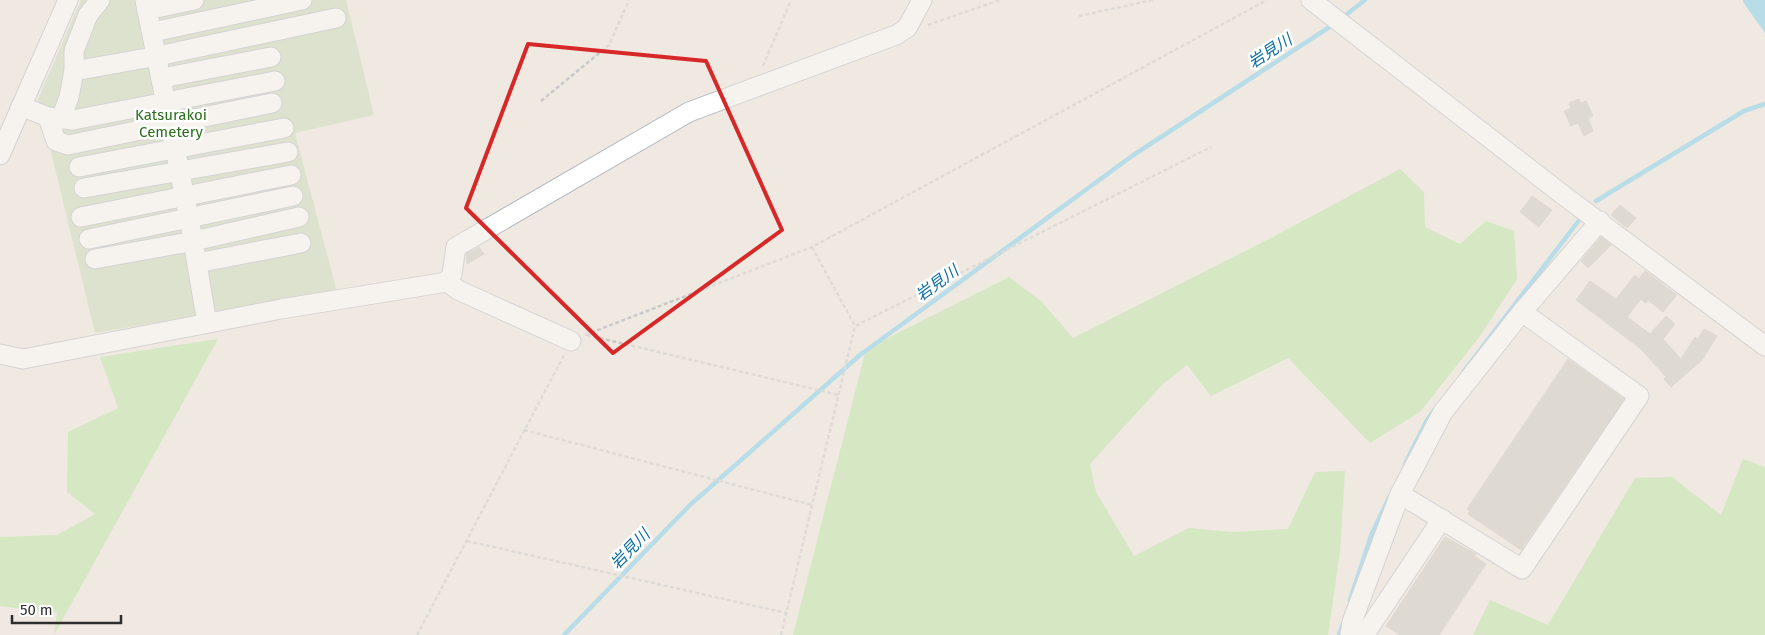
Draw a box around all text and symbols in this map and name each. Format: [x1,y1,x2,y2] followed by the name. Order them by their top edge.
[1245,29,1297,72] water label: 岩見川
[135,106,207,141] park label: Katsurakoi Cemetery
[912,260,964,305] water label: 岩見川
[606,524,655,573] water label: 岩見川
[12,592,121,624] scale bar
[20,601,53,619] text: 50 m

